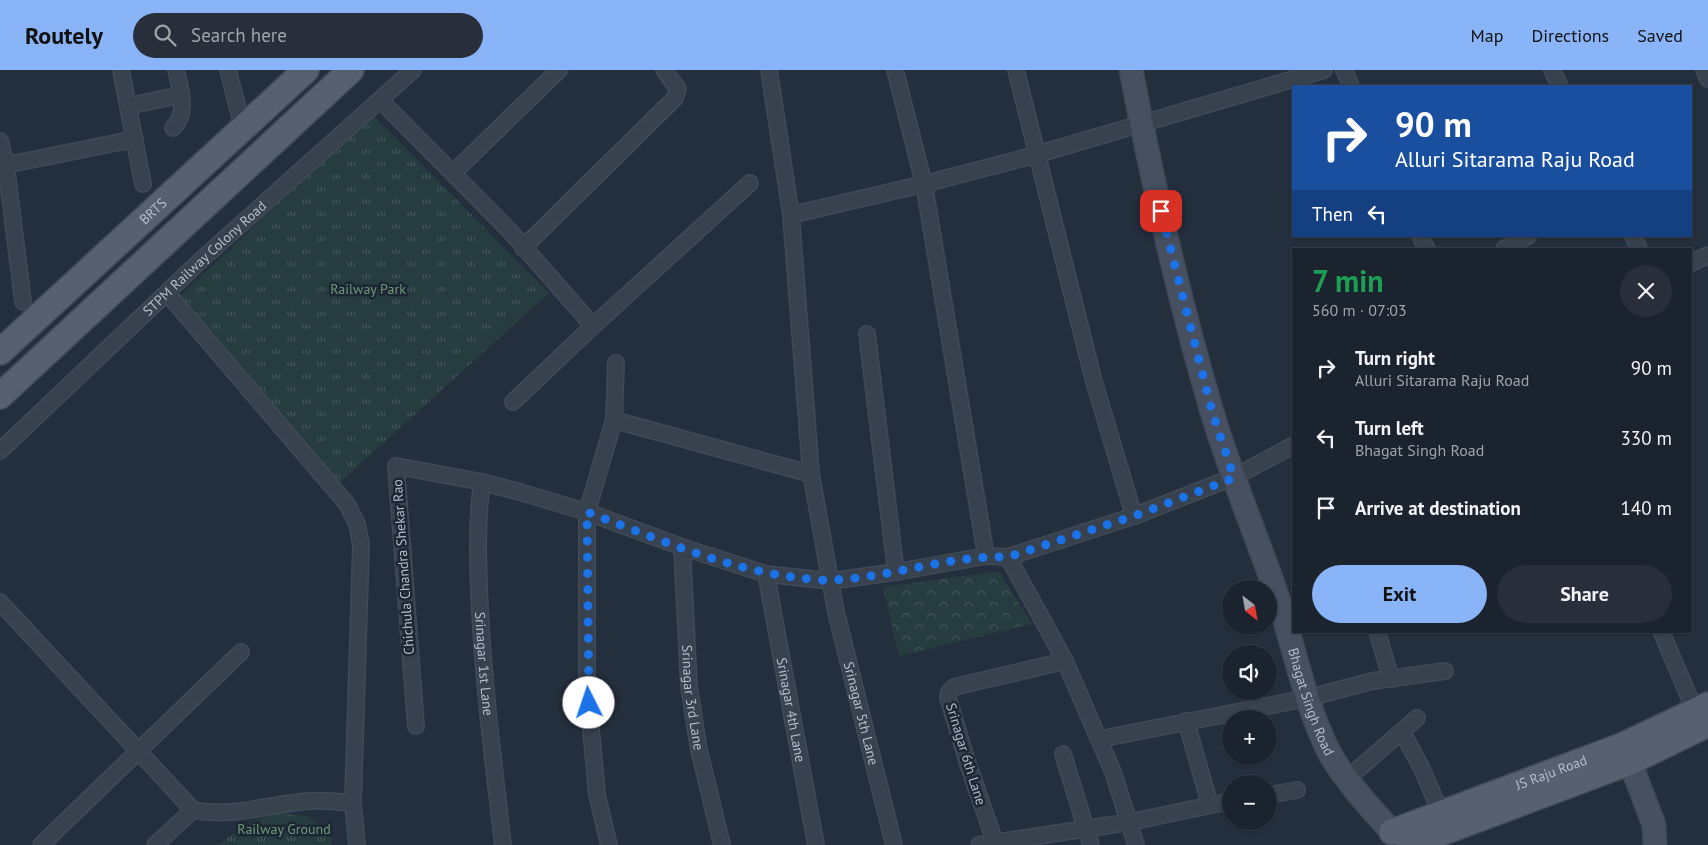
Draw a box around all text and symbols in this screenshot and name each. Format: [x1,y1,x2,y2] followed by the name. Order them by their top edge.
[133,13,483,58] search box
[25,20,103,51] text: Routely
[151,21,179,49] icon: search
[191,23,287,47] text: Search here
[1471,24,1503,47] text: Map
[1531,24,1609,47] text: Directions
[1637,24,1683,47] text: Saved
[1395,101,1472,147] text: 90 m
[1312,105,1377,170] icon: right
[1395,145,1635,173] text: Alluri Sitarama Raju Road
[1140,190,1182,232] pin
[135,194,170,228] street label: BRTS
[139,197,270,320] street label: STPM Railway Colony Road
[1147,197,1175,225] icon: arrive
[1363,200,1391,228] icon: left
[1312,202,1353,226] text: Then
[1312,261,1384,300] text: 7 min
[1620,265,1672,317] button: close
[330,280,406,298] park label: Railway Park
[1312,300,1407,320] text: 560 m · 07:03
[1355,346,1435,370] text: Turn right
[1312,354,1340,382] icon: right
[1631,356,1672,380] text: 90 m
[1355,370,1529,390] text: Alluri Sitarama Raju Road
[1355,416,1424,440] text: Turn left
[1312,424,1340,452] icon: left
[1620,426,1672,450] text: 330 m
[1355,440,1484,460] text: Bhagat Singh Road
[388,479,418,655] street label: Chichula Chandra Shekar Rao
[1312,494,1340,522] icon: arrive
[1355,496,1521,520] text: Arrive at destination
[1620,496,1672,520] text: 140 m
[1312,565,1487,623] button: Exit
[1497,565,1672,623] button: Share
[1222,580,1278,635] north arrow
[1222,580,1277,830] map controls
[471,611,497,717] street label: Srinagar 1st Lane
[678,644,708,751] street label: Srinagar 3rd Lane
[1222,645,1277,700] button: sound
[1284,646,1338,759] street label: Bhagat Singh Road
[773,656,810,764] street label: Srinagar 4th Lane
[840,660,883,767] street label: Srinagar 5th Lane
[562,676,614,728] position arrow
[942,701,990,807] street label: Srinagar 6th Lane
[1222,710,1277,765] button: +
[1512,751,1590,794] street label: JS Raju Road
[1222,775,1277,830] button: −
[237,820,331,838] park label: Railway Ground

